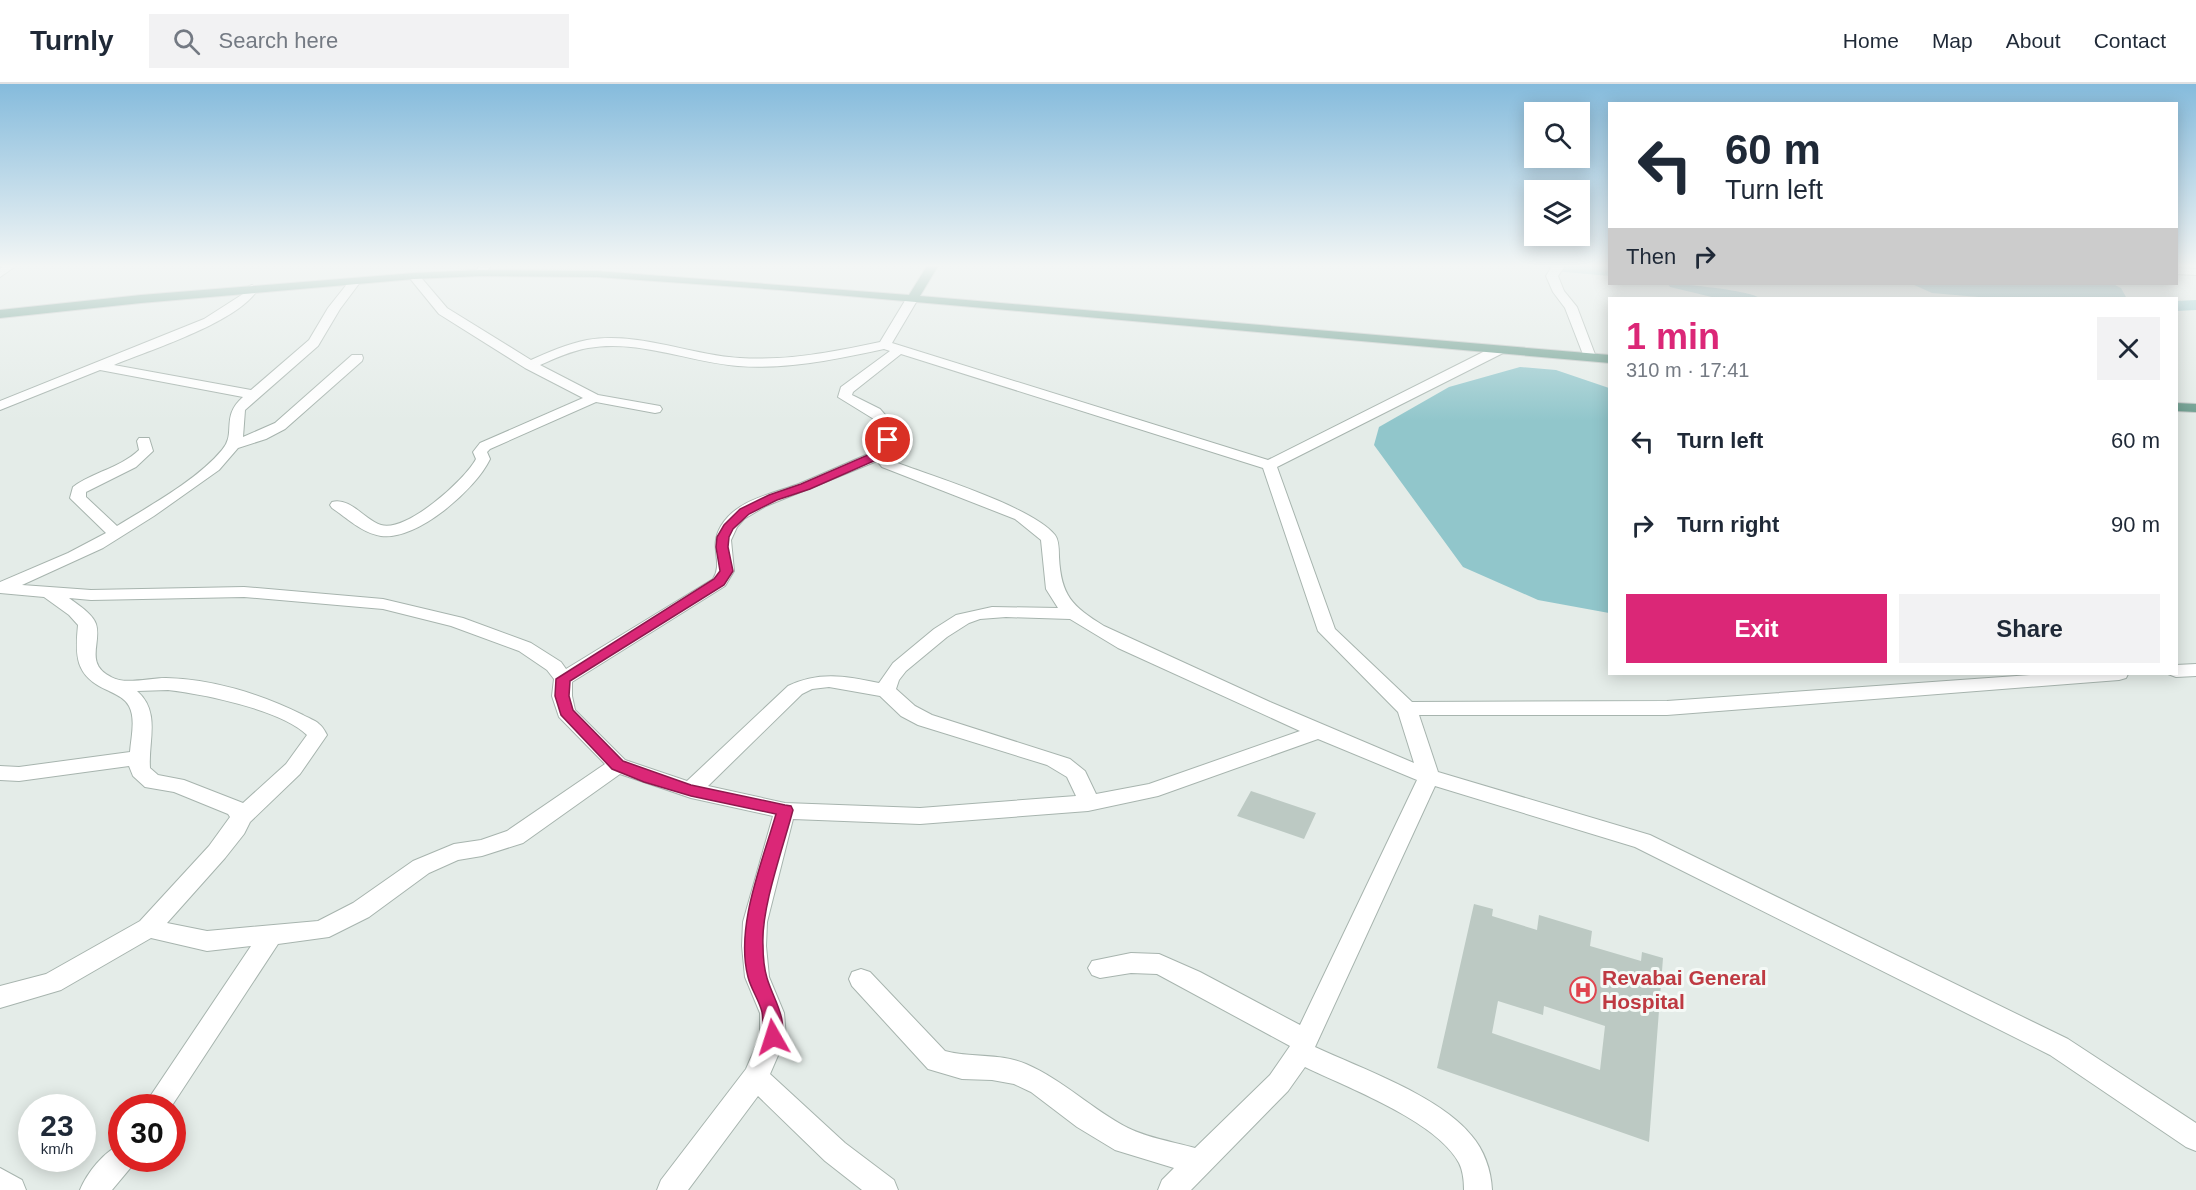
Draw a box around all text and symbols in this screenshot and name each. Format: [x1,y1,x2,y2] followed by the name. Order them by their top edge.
[149,14,569,68] search box
[30,25,113,56] text: Turnly
[170,25,203,58] icon: search
[218,28,338,53] text: Search here
[1843,29,1899,52] text: Home
[1932,29,1973,52] text: Map
[2006,29,2061,52] text: About
[2094,29,2166,52] text: Contact
[1524,102,1590,246] map controls
[1524,102,1590,168] button: search
[1626,126,1704,204] icon: left
[1725,126,1821,173] text: 60 m
[1725,175,1823,205] text: Turn left
[1524,180,1590,246] button: layers
[1688,240,1721,273] icon: right
[1626,244,1676,269] text: Then
[1626,316,1720,357] text: 1 min
[2097,317,2160,380] button: close
[1626,359,1749,381] text: 310 m · 17:41
[862,414,913,465] pin
[871,423,904,456] icon: arrive
[1626,425,1659,458] icon: left
[1677,428,1763,453] text: Turn left
[2111,428,2160,453] text: 60 m
[1626,509,1659,542] icon: right
[1677,512,1779,537] text: Turn right
[2111,512,2160,537] text: 90 m
[1626,594,1887,663] button: Exit
[1899,594,2160,663] button: Share
[1602,966,1767,1013] place label: Revabai General Hospital
[1568,975,1598,1005] hospital icon: Revabai General Hospital
[741,1005,805,1069] position arrow
[108,1094,186,1172] speed limit sign: 30
[40,1109,74,1142] text: 23
[41,1140,73,1157] text: km/h

